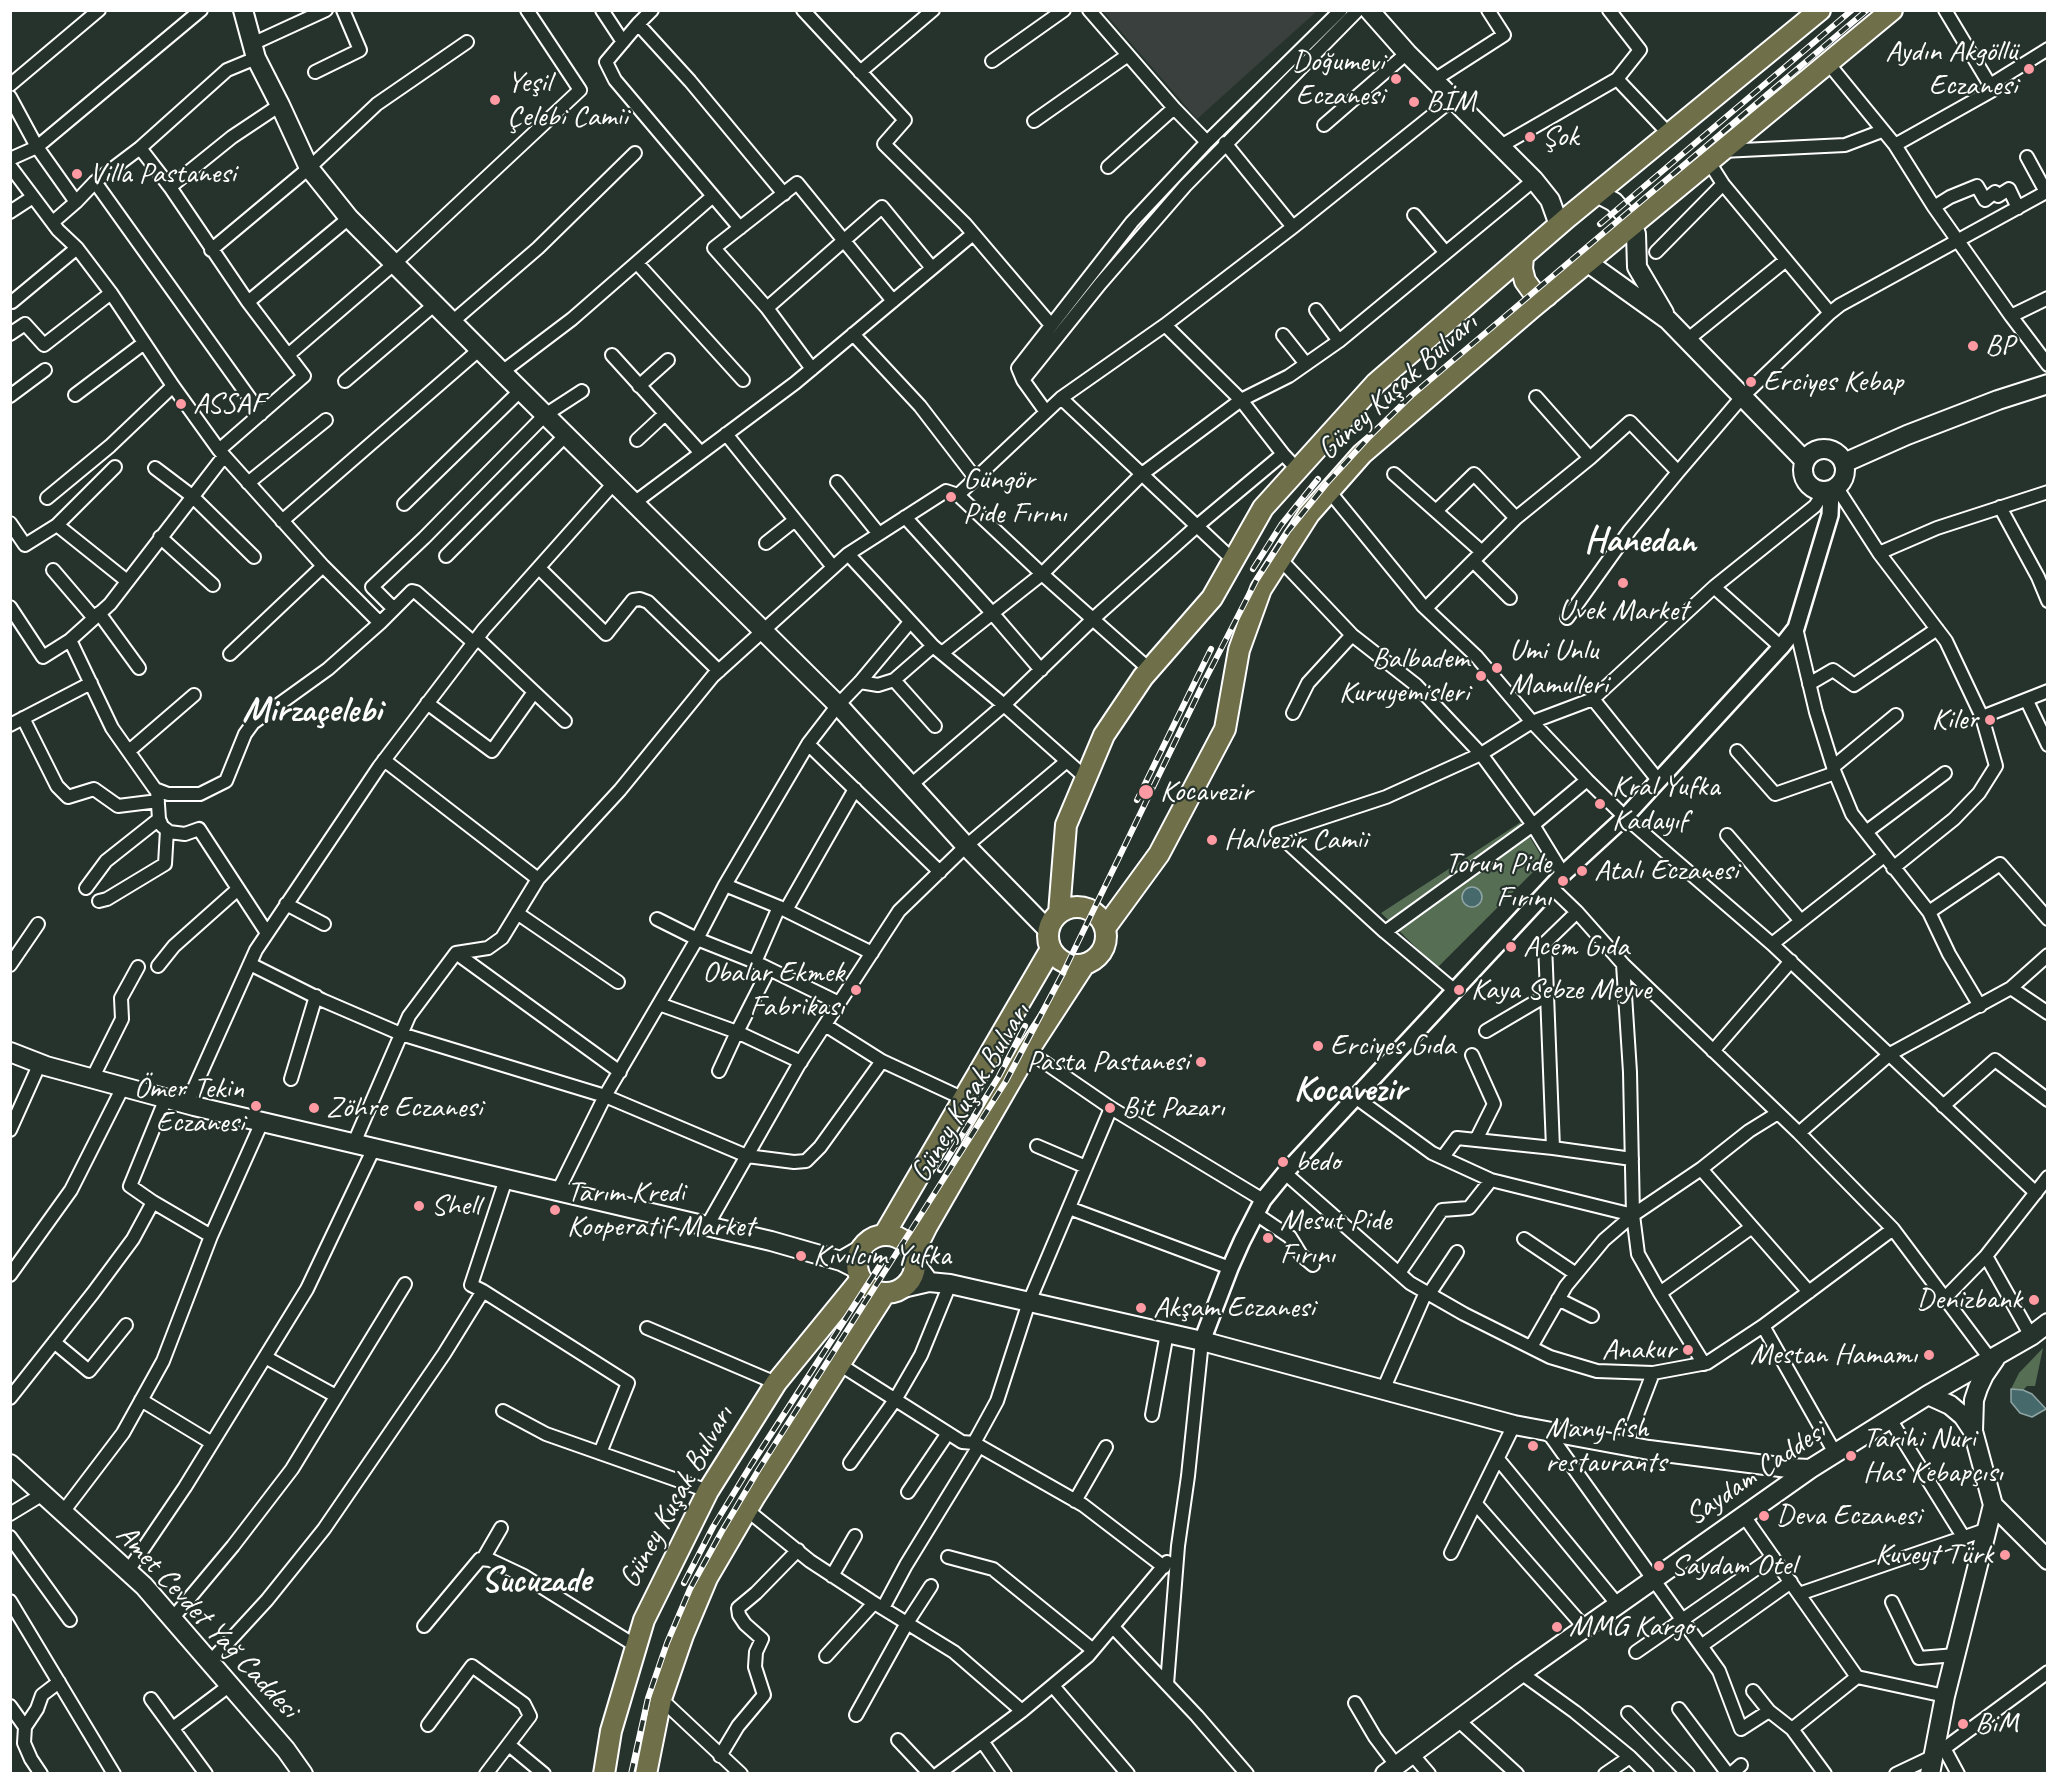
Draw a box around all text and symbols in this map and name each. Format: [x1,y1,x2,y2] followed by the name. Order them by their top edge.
[1885,34,2017,104] place label: Aydın Akgöllü Eczanesi
[1292,44,1384,115] place label: Doğumevi Eczanesi
[2022,62,2036,76] marker: Aydın Akgöllü Eczanesi
[507,65,628,136] place label: Yeşil Çelebi Camii
[1389,72,1403,86] marker: Doğumevi Eczanesi
[1426,84,1475,120] place label: BİM
[488,93,502,107] marker: Yeşil Çelebi Camii
[1407,95,1421,109] marker: BİM
[1542,119,1578,155] place label: Şok
[1523,130,1537,144] marker: Şok
[89,156,236,192] place label: Villa Pastanesi
[70,167,84,181] marker: Villa Pastanesi
[1311,306,1485,468] street label: Güney Kuşak Bulvarı
[1985,328,2014,364] place label: BP
[1966,339,1980,353] marker: BP
[1763,364,1903,400] place label: Erciyes Kebap
[1744,375,1758,389] marker: Erciyes Kebap
[193,386,264,422] place label: ASSAF
[174,397,188,411] marker: ASSAF
[963,462,1066,532] place label: Güngör Pide Fırını
[944,490,958,504] marker: Güngör Pide Fırını
[1584,520,1696,564] district label: Hanedan
[1616,576,1630,590] marker: Uvek Market
[1558,593,1688,629] place label: Uvek Market
[1509,633,1608,704] place label: Umi Unlu Mamulleri
[1339,641,1469,712] place label: Balbadem Kuruyemisleri
[1490,661,1504,675] marker: Umi Unlu Mamulleri
[1474,669,1488,683] marker: Balbadem Kuruyemisleri
[242,690,382,734] district label: Mirzaçelebi
[1932,702,1978,738] place label: Kiler
[1983,713,1997,727] marker: Kiler
[1612,769,1719,840] place label: Kral Yufka Kadayıf
[1160,774,1252,810] place label: Kocavezir
[1137,783,1155,801] marker: Kocavezir
[1593,797,1607,811] marker: Kral Yufka Kadayıf
[1224,822,1367,858] place label: Halvezir Camii
[1205,833,1219,847] marker: Halvezir Camii
[1445,846,1551,916] place label: Torun Pide Fırını
[1594,853,1738,889] place label: Atalı Eczanesi
[1575,864,1589,878] marker: Atalı Eczanesi
[1556,874,1570,888] marker: Torun Pide Fırını
[1523,929,1629,965] place label: Acem Gıda
[1504,940,1518,954] marker: Acem Gıda
[702,955,844,1026] place label: Obalar Ekmek Fabrikası
[1471,972,1651,1008] place label: Kaya Sebze Meyve
[849,983,863,997] marker: Obalar Ekmek Fabrikası
[1452,983,1466,997] marker: Kaya Sebze Meyve
[903,997,1039,1189] street label: Güney Kuşak Bulvarı
[1330,1028,1455,1064] place label: Erciyes Gıda
[1311,1039,1325,1053] marker: Erciyes Gıda
[1027,1044,1189,1080] place label: Pasta Pastanesi
[1194,1055,1208,1069] marker: Pasta Pastanesi
[1294,1069,1406,1113] district label: Kocavezir
[134,1071,244,1142] place label: Ömer Tekin Eczanesi
[326,1090,482,1126] place label: Zöhre Eczanesi
[1122,1090,1224,1126] place label: Bit Pazarı
[249,1099,263,1113] marker: Ömer Tekin Eczanesi
[307,1101,321,1115] marker: Zöhre Eczanesi
[1103,1101,1117,1115] marker: Bit Pazarı
[1295,1144,1340,1180] place label: bedo
[1276,1155,1290,1169] marker: bedo
[567,1175,754,1246] place label: Tarım Kredi Kooperatif Market
[431,1188,480,1224] place label: Shell
[412,1199,426,1213] marker: Shell
[548,1203,562,1217] marker: Tarım Kredi Kooperatif Market
[1280,1203,1391,1274] place label: Mesut Pide Fırını
[1261,1231,1275,1245] marker: Mesut Pide Fırını
[813,1238,951,1274] place label: Kıvılcım Yufka
[794,1249,808,1263] marker: Kıvılcım Yufka
[1916,1282,2022,1318] place label: Denizbank
[1153,1290,1315,1326] place label: Akşam Eczanesi
[2027,1293,2041,1307] marker: Denizbank
[1134,1301,1148,1315] marker: Akşam Eczanesi
[1602,1332,1676,1368] place label: Anakur
[1750,1337,1917,1373] place label: Mestan Hamamı
[1681,1343,1695,1357] marker: Anakur
[1922,1348,1936,1362] marker: Mestan Hamamı
[612,1400,742,1594] street label: Güney Kuşak Bulvarı
[1545,1411,1666,1482] place label: Many fish restaurants
[1679,1414,1833,1534] street label: Saydam Caddesi
[1863,1421,2002,1492] place label: Tarihi Nuri Has Kebapçısı
[1526,1439,1540,1453] marker: Many fish restaurants
[1844,1449,1858,1463] marker: Tarihi Nuri Has Kebapçısı
[1776,1498,1921,1534] place label: Deva Eczanesi
[1757,1509,1771,1523] marker: Deva Eczanesi
[108,1518,306,1726] street label: Amet Cevdet Yağ Caddesi
[1875,1537,1993,1573] place label: Kuveyt Türk
[1671,1548,1796,1584] place label: Saydam Otel
[1998,1548,2012,1562] marker: Kuveyt Türk
[1652,1559,1666,1573] marker: Saydam Otel
[481,1560,591,1604] district label: Sucuzade
[1569,1609,1693,1645] place label: MMG Kargo
[1550,1620,1564,1634] marker: MMG Kargo
[1975,1706,2018,1742] place label: BiM
[1956,1717,1970,1731] marker: BiM

